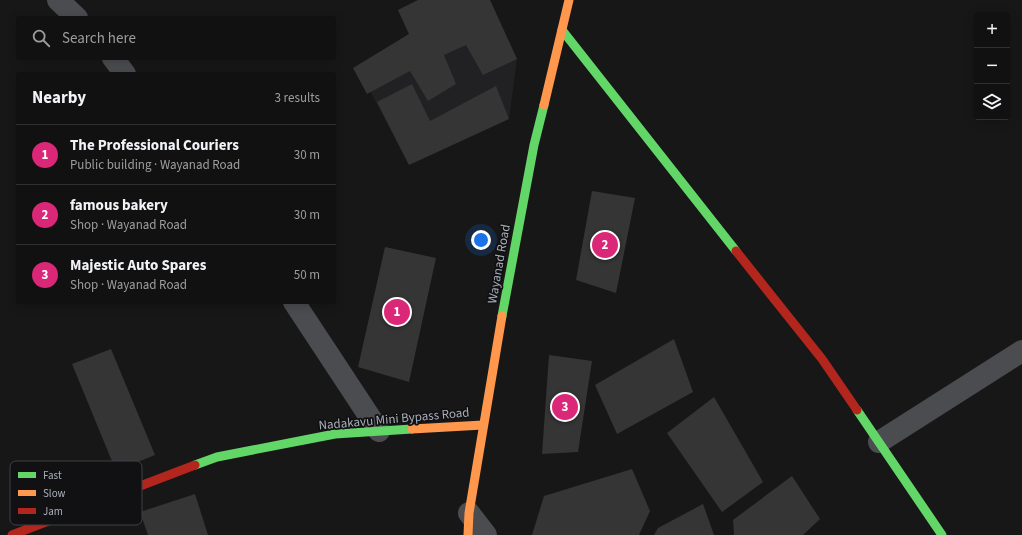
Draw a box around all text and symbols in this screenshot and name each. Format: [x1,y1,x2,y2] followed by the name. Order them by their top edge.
[974,12,1010,120] map controls
[974,12,1010,48] button: +
[16,16,336,60] search box
[30,27,52,49] icon: search
[62,28,136,49] text: Search here
[974,48,1010,84] button: −
[974,84,1010,120] button: layers
[32,86,86,110] text: Nearby
[275,89,320,107] text: 3 results
[70,135,239,156] text: The Professional Couriers
[42,146,48,164] text: 1
[294,146,320,164] text: 30 m
[70,156,240,174] text: Public building · Wayanad Road
[70,195,168,216] text: famous bakery
[42,206,48,224] text: 2
[294,206,320,224] text: 30 m
[70,216,187,234] text: Shop · Wayanad Road
[483,223,515,305] street label: Wayanad Road
[471,230,491,250] your location
[592,230,618,260] pin: 2
[70,255,206,276] text: Majestic Auto Spares
[42,266,48,284] text: 3
[294,266,320,284] text: 50 m
[70,276,187,294] text: Shop · Wayanad Road
[384,297,410,327] pin: 1
[552,392,578,422] pin: 3
[318,403,470,435] street label: Nadakavu Mini Bypass Road
[10,461,142,525] legend
[43,468,62,483] text: Fast
[43,486,66,501] text: Slow
[43,504,63,519] text: Jam

